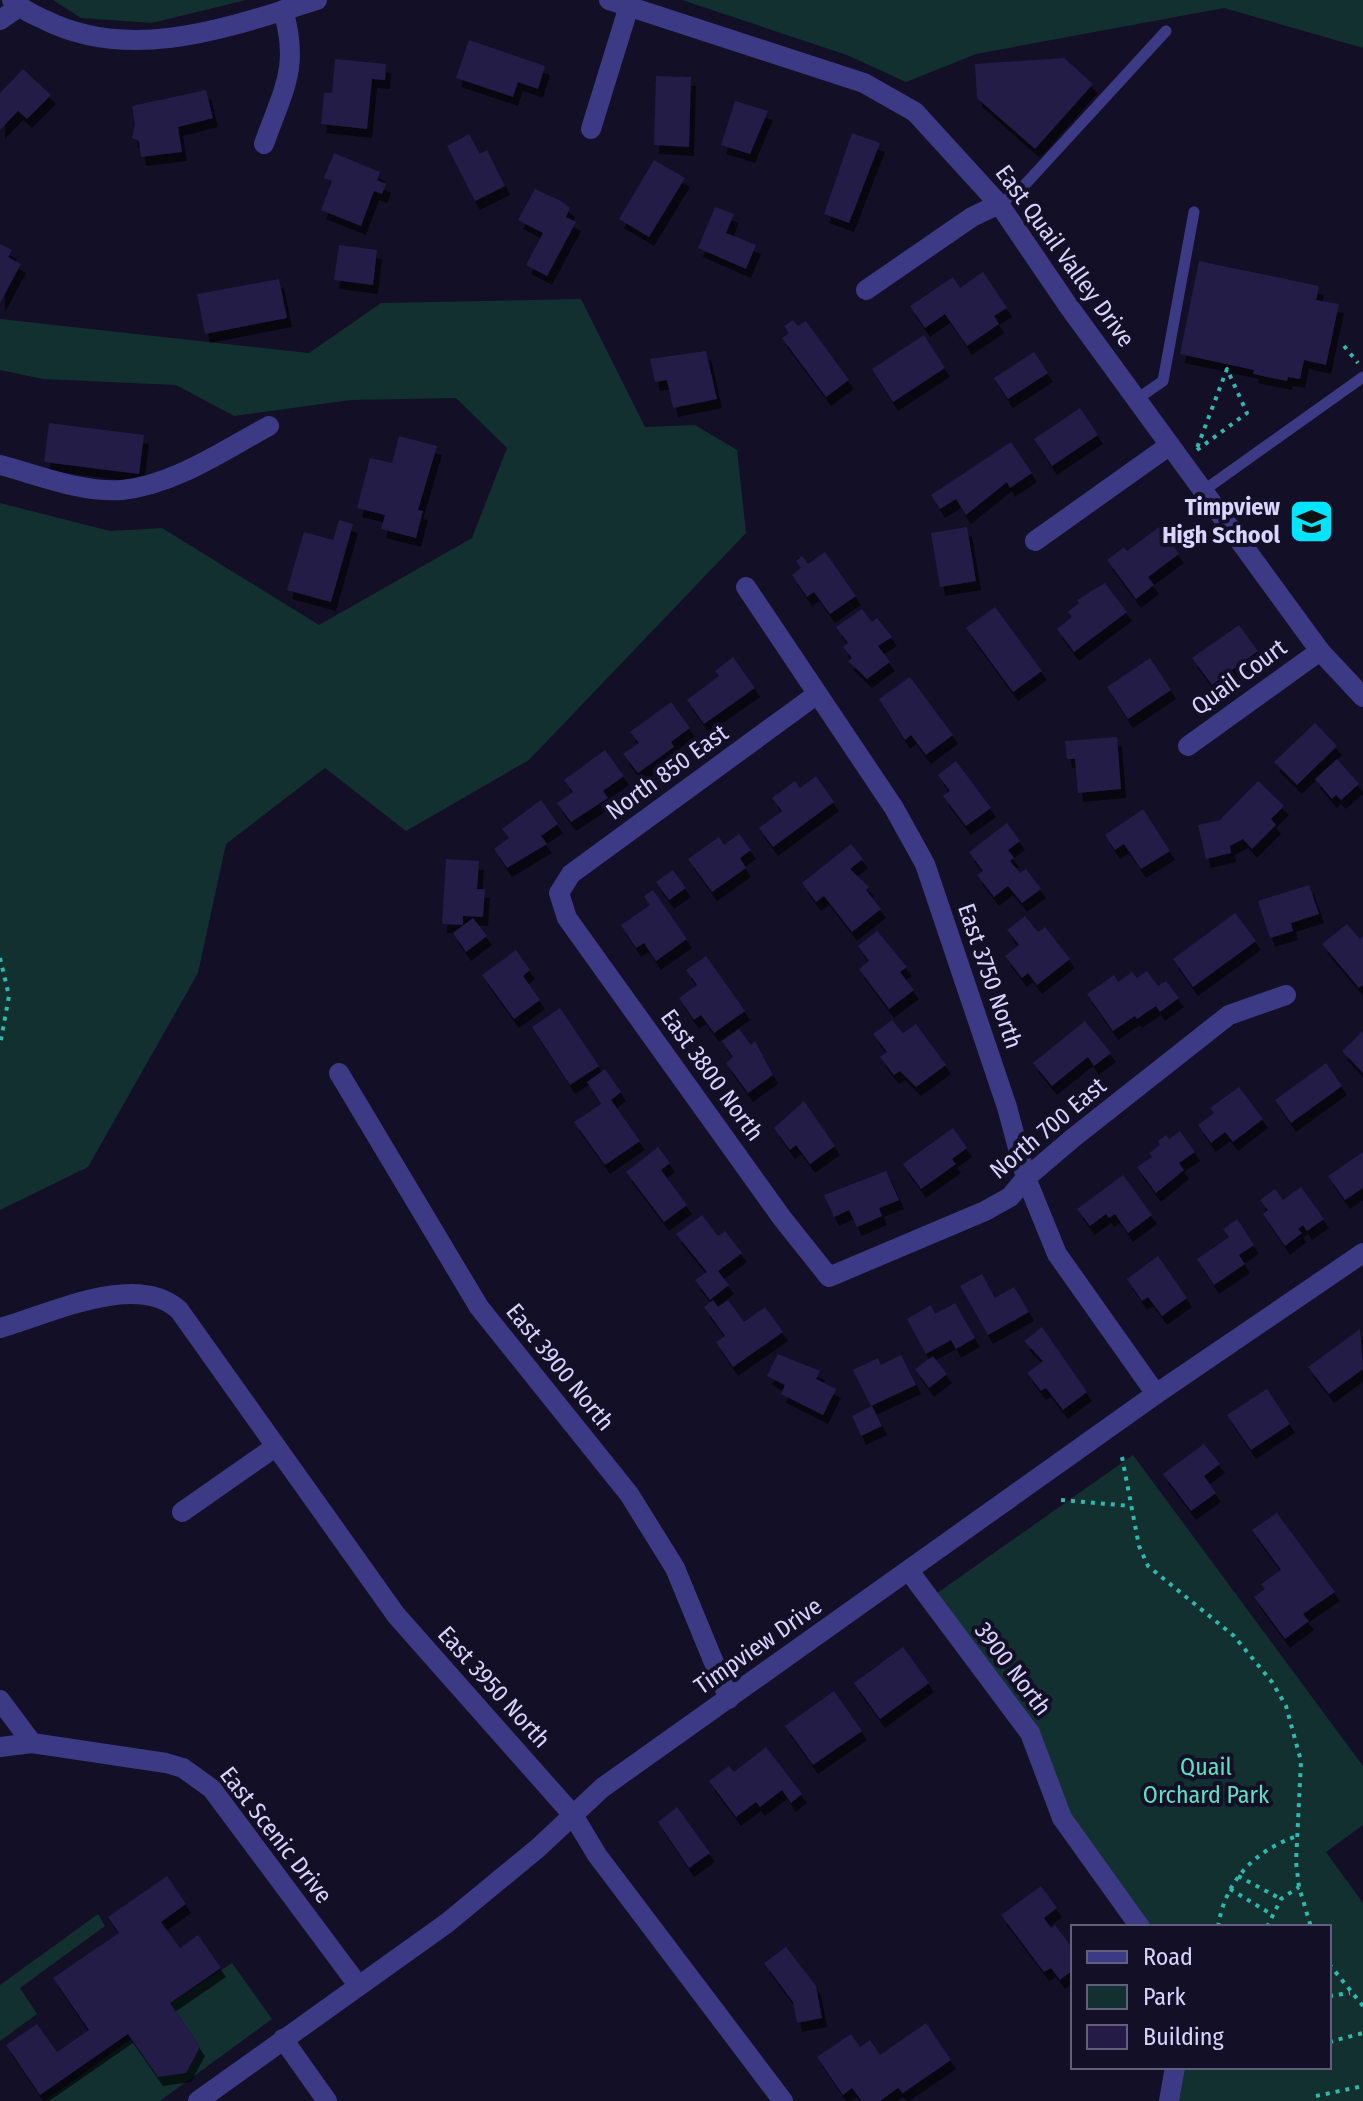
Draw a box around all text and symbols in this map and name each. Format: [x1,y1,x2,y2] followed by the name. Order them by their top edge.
[990,160,1140,352] street label: East Quail Valley Drive
[1162,493,1281,549] place label: Timpview High School
[1287,497,1335,545] school or university icon: Timpview High School
[1186,633,1292,721] street label: Quail Court
[601,718,733,826] street label: North 850 East
[952,900,1028,1052] street label: East 3750 North
[655,1004,769,1146] street label: East 3800 North
[984,1071,1112,1185] street label: North 700 East
[500,1298,620,1436] street label: East 3900 North
[689,1592,827,1700] street label: Timpview Drive
[969,1617,1057,1721] street label: 3900 North
[432,1621,556,1753] street label: East 3950 North
[1143,1753,1270,1809] park label: Quail Orchard Park
[214,1761,338,1909] street label: East Scenic Drive
[1071,1925,1331,2069] legend
[1143,1943,1193,1971] text: Road
[1143,1983,1186,2011] text: Park
[1143,2023,1225,2051] text: Building

